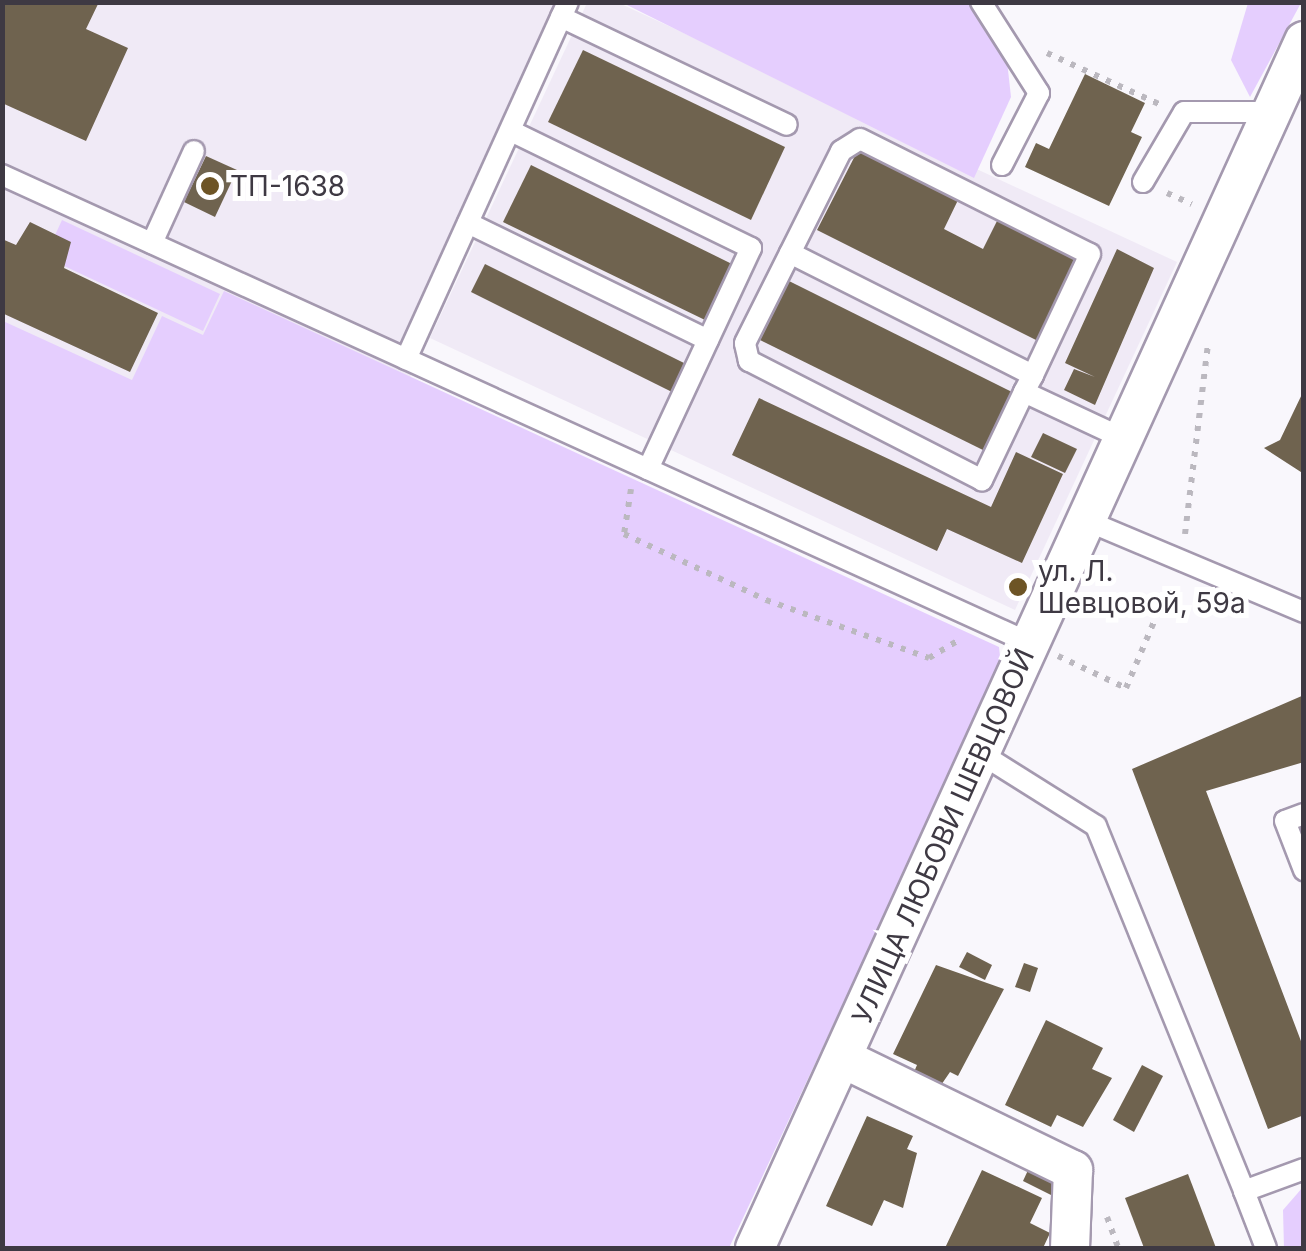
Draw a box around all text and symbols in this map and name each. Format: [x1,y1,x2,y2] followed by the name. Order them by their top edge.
[230,169,345,203] place label: ТП-1638
[199,175,221,197] marker: ТП-1638
[1038,554,1246,620] place label: ул. Л. Шевцовой, 59а
[1007,576,1029,598] marker: ул. Л. Шевцовой, 59а
[845,643,1041,1029] street label: УЛИЦА ЛЮБОВИ ШЕВЦОВОЙ

